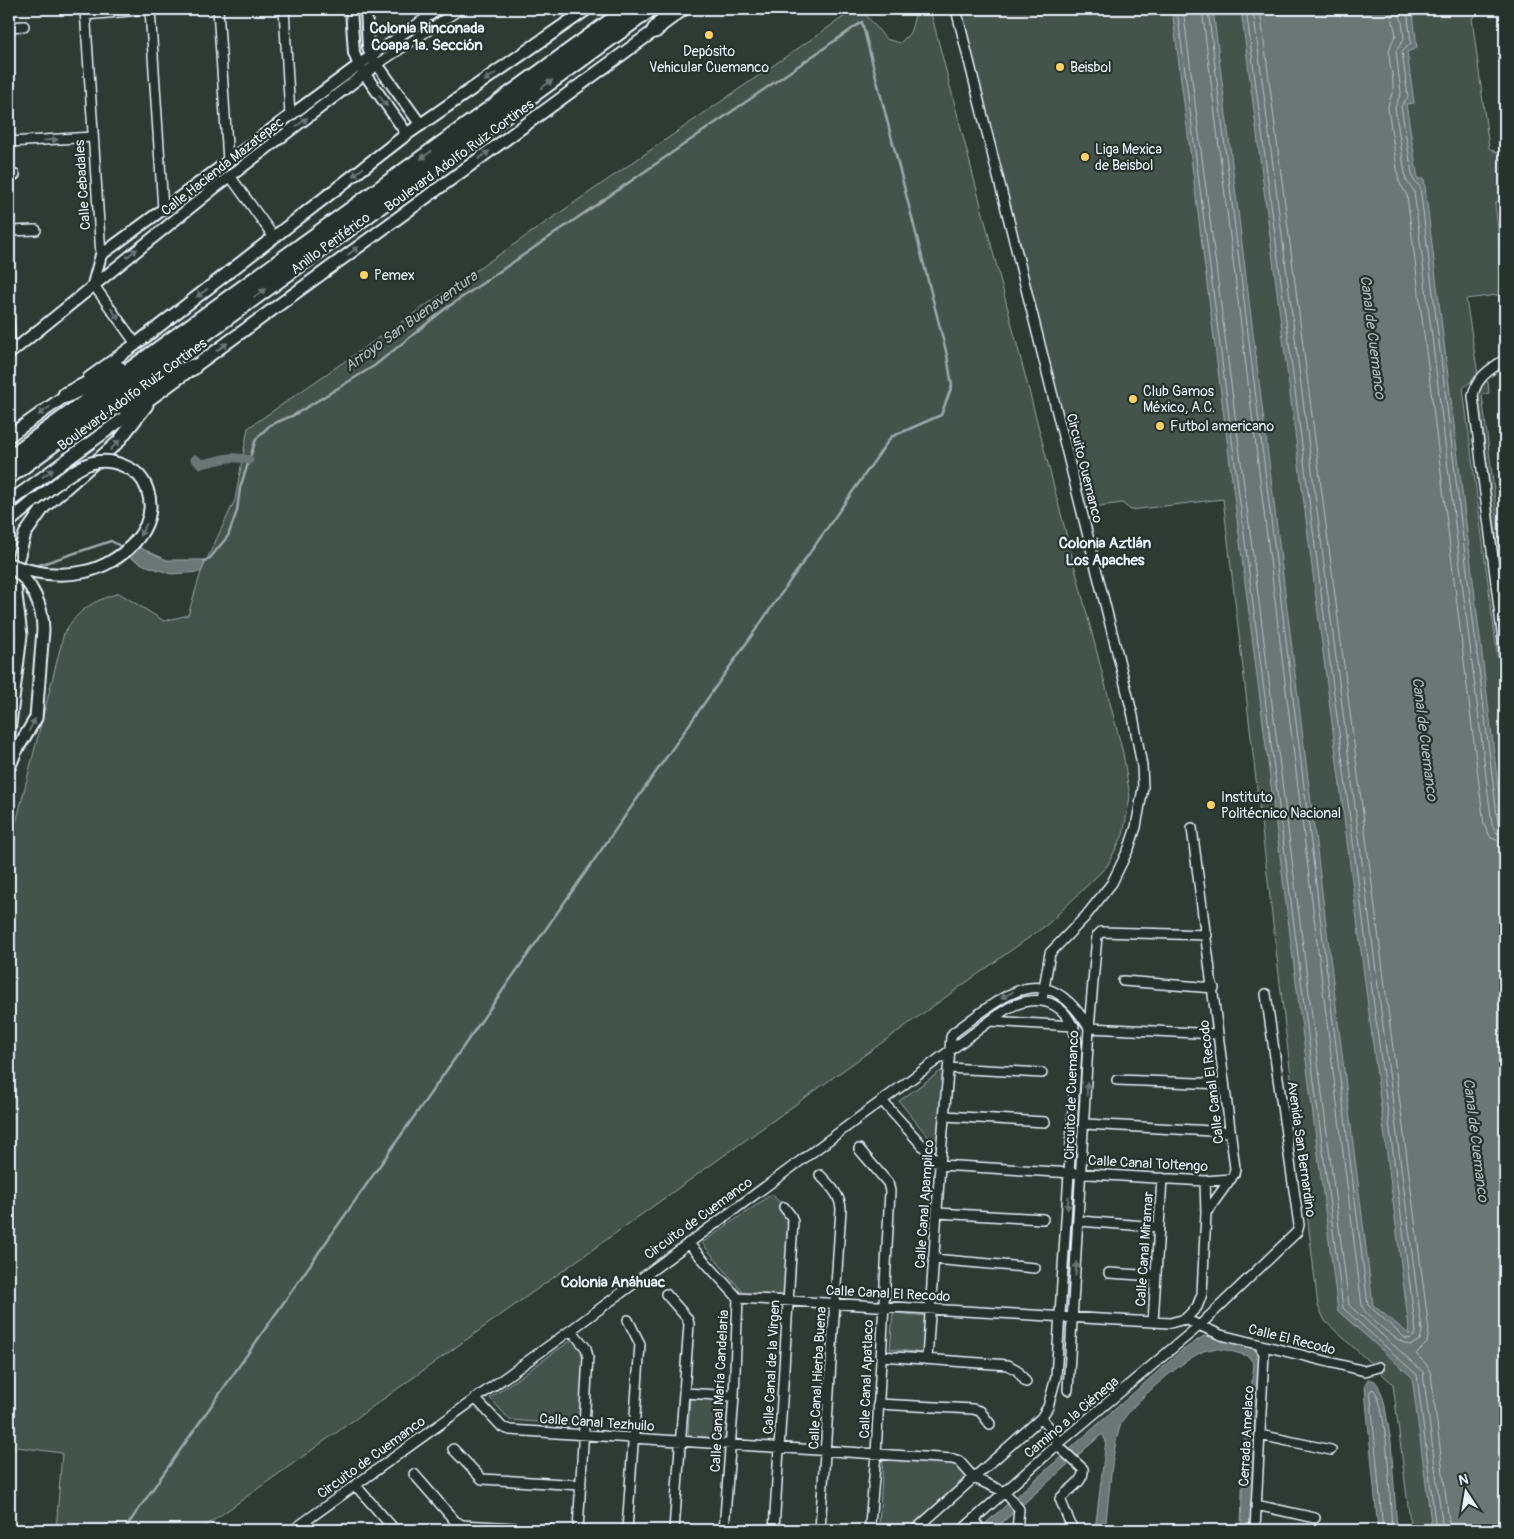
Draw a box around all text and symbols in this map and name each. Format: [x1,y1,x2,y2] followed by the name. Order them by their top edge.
[369,19,485,55] district label: Colonia Rinconada Coapa 1a. Sección
[703,29,715,41] marker: Depósito Vehicular Cuemanco
[649,43,769,76] place label: Depósito Vehicular Cuemanco
[1070,59,1111,76] place label: Beisbol
[1054,61,1066,73] marker: Beisbol
[483,72,497,82] one-way arrow
[540,79,554,89] one-way arrow
[378,94,389,107] one-way arrow
[381,95,538,215] street label: Boulevard Adolfo Ruiz Cortines
[158,113,287,220] street label: Calle Hacienda Mazatepec
[295,117,309,127] one-way arrow
[43,135,59,143] one-way arrow
[71,138,94,231] street label: Calle Cebadales
[1095,141,1162,174] place label: Liga Mexica de Beisbol
[477,149,490,160] one-way arrow
[419,150,433,160] one-way arrow
[1079,151,1091,163] marker: Liga Mexica de Beisbol
[352,166,365,177] one-way arrow
[287,209,374,278] street label: Anillo Periférico
[346,246,360,256] one-way arrow
[125,248,138,259] one-way arrow
[341,266,482,376] water label: Arroyo San Buenaventura
[374,267,415,284] place label: Pemex
[358,269,370,281] marker: Pemex
[1356,274,1390,401] water label: Canal de Cuemanco
[196,287,209,298] one-way arrow
[253,288,267,298] one-way arrow
[110,307,120,321] one-way arrow
[54,334,211,454] street label: Boulevard Adolfo Ruiz Cortines
[215,342,229,352] one-way arrow
[1143,383,1215,416] place label: Club Gamos México, A.C.
[1127,393,1139,405] marker: Club Gamos México, A.C.
[38,405,51,416] one-way arrow
[1063,411,1106,525] street label: Circuito Cuemanco
[1170,418,1275,435] place label: Futbol americano
[1154,420,1166,432] marker: Futbol americano
[109,439,121,451] one-way arrow
[41,468,54,479] one-way arrow
[138,523,147,536] one-way arrow
[1059,534,1152,570] district label: Colonia Aztlán Los Apaches
[1408,676,1442,803] water label: Canal de Cuemanco
[28,718,37,733] one-way arrow
[1221,789,1341,822] place label: Instituto Politécnico Nacional
[1205,799,1217,811] marker: Instituto Politécnico Nacional
[1000,991,1014,999] one-way arrow
[1195,1019,1228,1145] street label: Calle Canal El Recodo
[1061,1030,1082,1160] street label: Circuito de Cuemanco
[1459,1077,1493,1204] water label: Canal de Cuemanco
[1284,1080,1320,1219] street label: Avenida San Bernardino
[1083,1081,1091,1097] one-way arrow
[912,1139,938,1269] street label: Calle Canal Apampilco
[1088,1152,1209,1175] street label: Calle Canal Toltengo
[641,1173,756,1263] street label: Circuito de Cuemanco
[1132,1191,1157,1307] street label: Calle Canal Miramar
[1063,1196,1071,1212] one-way arrow
[1072,1261,1080,1277] one-way arrow
[561,1273,666,1292] district label: Colonia Anáhuac
[825,1282,951,1305] street label: Calle Canal El Recodo
[759,1299,784,1435] street label: Calle Canal de la Virgen
[805,1306,830,1450] street label: Calle Canal Hierba Buena
[707,1309,732,1473] street label: Calle Canal María Candelaria
[856,1319,877,1439] street label: Calle Canal Apatlaco
[1247,1320,1338,1359] street label: Calle El Recodo
[1021,1373,1122,1462] street label: Camino a la Ciénega
[1235,1385,1258,1487] street label: Cerrada Amelaco
[539,1410,656,1435] street label: Calle Canal Tezhuilo
[314,1412,429,1502] street label: Circuito de Cuemanco
[1442,1466,1492,1516] north arrow
[1457,1470,1470,1489] text: N

